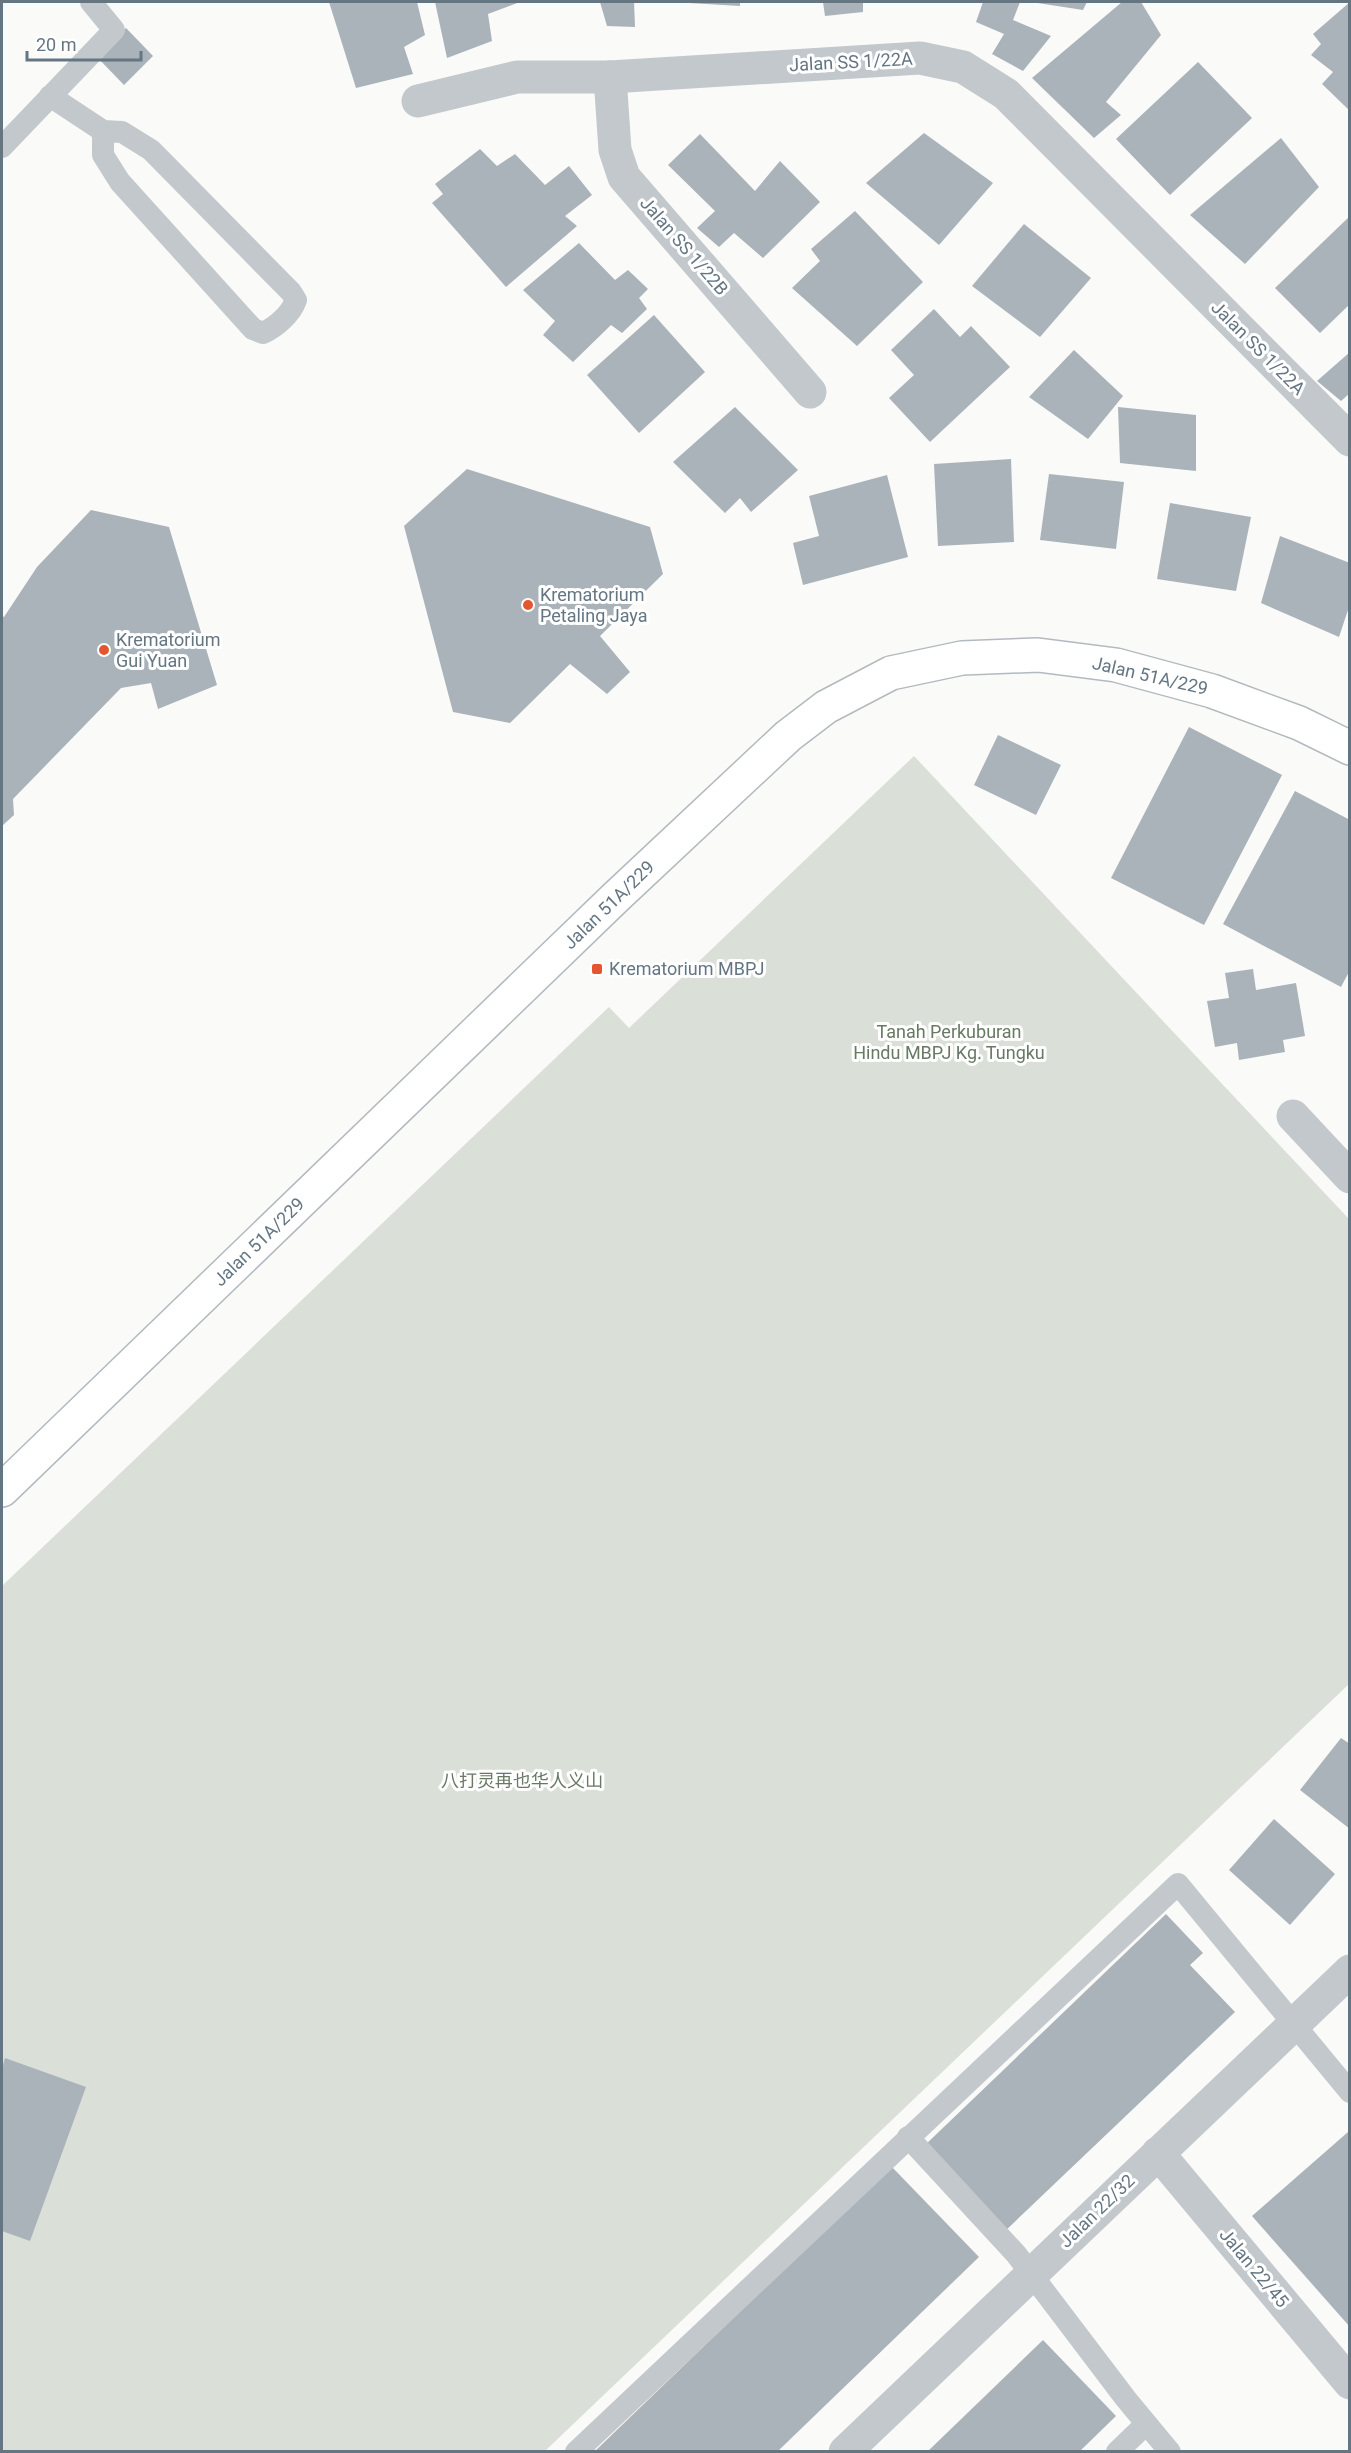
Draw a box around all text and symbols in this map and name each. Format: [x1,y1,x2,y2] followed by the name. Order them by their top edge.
[27,24,141,62] scale bar
[36,34,76,55] text: 20 m
[789,48,914,75] street label: Jalan SS 1/22A
[636,192,733,299] street label: Jalan SS 1/22B
[1207,297,1310,399] street label: Jalan SS 1/22A
[540,584,648,626] place label: Krematorium Petaling Jaya
[521,598,535,612] marker: Krematorium Petaling Jaya
[116,629,221,671] place label: Krematorium Gui Yuan
[97,643,111,657] marker: Krematorium Gui Yuan
[1090,652,1210,699] street label: Jalan 51A/229
[559,856,658,953] street label: Jalan 51A/229
[609,958,764,979] place label: Krematorium MBPJ
[590,962,604,976] marker: Krematorium MBPJ
[853,1021,1045,1063] park label: Tanah Perkuburan Hindu MBPJ Kg. Tungku
[209,1193,308,1290] street label: Jalan 51A/229
[441,1770,603,1791] park label: 八打灵再也华人义山
[1055,2170,1139,2252] street label: Jalan 22/32
[1215,2224,1293,2311] street label: Jalan 22/45

